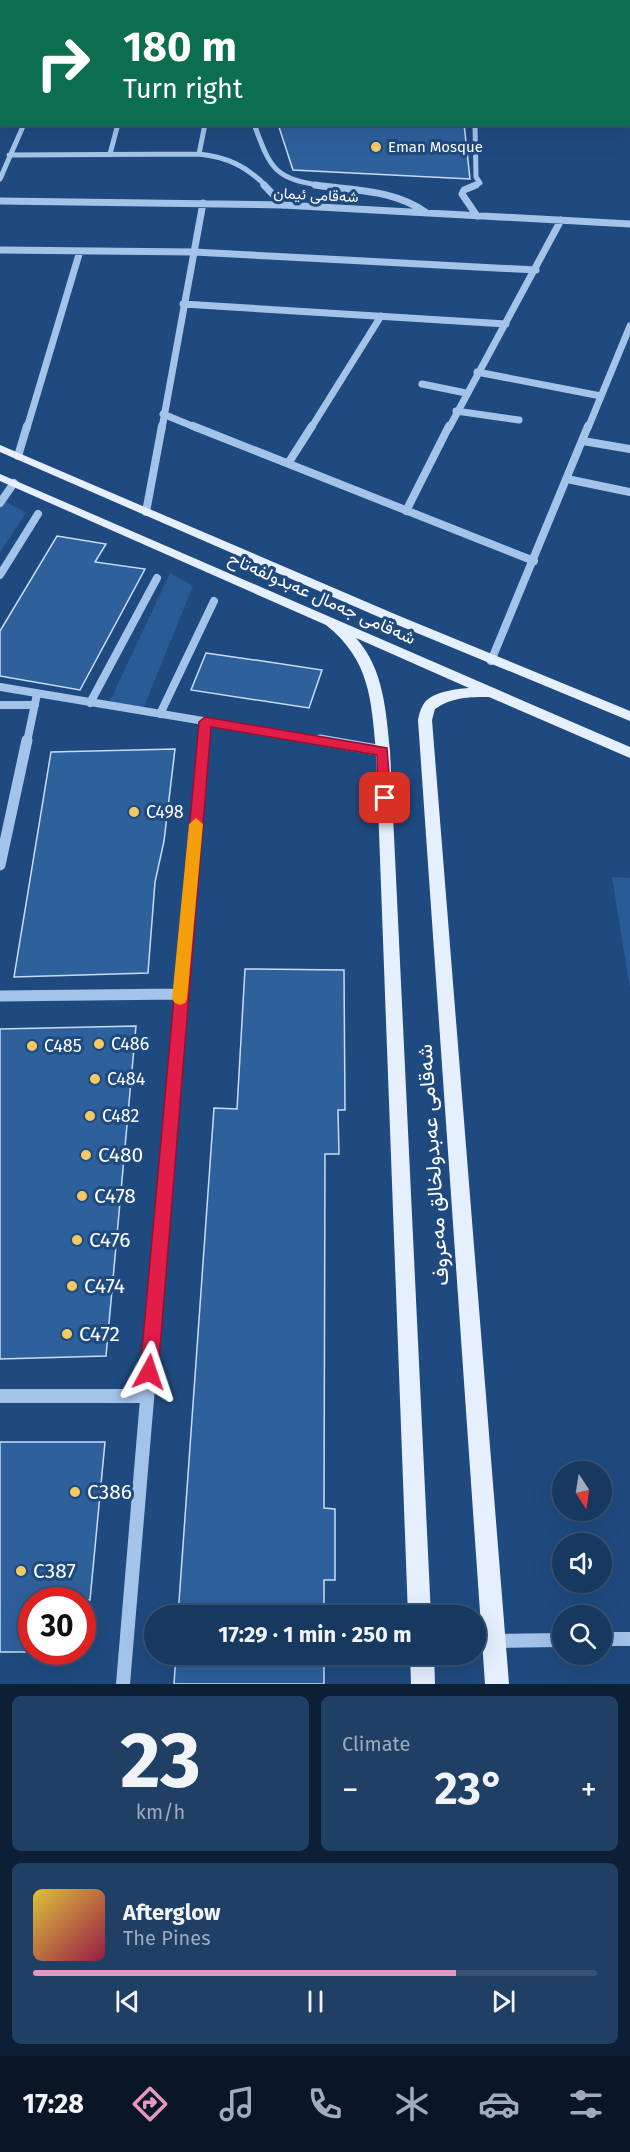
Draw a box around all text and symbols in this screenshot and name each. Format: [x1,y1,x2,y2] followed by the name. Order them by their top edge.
[123,22,237,72] text: 180 m
[24,24,102,102] icon: right
[123,73,243,105] text: Turn right
[388,138,483,156] place label: Eman Mosque
[369,140,383,154] marker: Eman Mosque
[273,184,359,207] street label: شەقامی ئیمان
[225,547,419,650] street label: شەقامی جەمال عەبدولفەتاح
[359,772,410,823] pin
[368,781,401,814] icon: arrive
[146,801,184,823] place label: C498
[127,805,141,819] marker: C498
[111,1033,149,1055] place label: C486
[44,1035,82,1057] place label: C485
[92,1037,106,1051] marker: C486
[25,1039,39,1053] marker: C485
[412,1043,454,1287] street label: شەقامی عەبدولخالق مەعروف
[107,1068,146,1090] place label: C484
[88,1072,102,1086] marker: C484
[102,1105,139,1127] place label: C482
[83,1109,97,1123] marker: C482
[98,1142,143,1168] place label: C480
[79,1148,93,1162] marker: C480
[94,1183,136,1209] place label: C478
[75,1189,89,1203] marker: C478
[89,1227,130,1253] place label: C476
[70,1233,84,1247] marker: C476
[84,1273,125,1299] place label: C474
[65,1279,79,1293] marker: C474
[79,1321,120,1347] place label: C472
[60,1327,74,1341] marker: C472
[117,1340,181,1404] position arrow
[552,1461,612,1521] north arrow
[552,1461,612,1665] map controls
[87,1479,132,1505] place label: C386
[68,1485,82,1499] marker: C386
[552,1533,612,1593] button: sound
[33,1558,76,1584] place label: C387
[14,1564,28,1578] marker: C387
[18,1587,96,1665] speed limit sign: 30
[552,1605,612,1665] button: search
[218,1621,412,1648] text: 17:29 · 1 min · 250 m
[120,1714,201,1808] text: 23
[342,1732,410,1756] text: Climate
[435,1762,504,1816] text: 23°
[342,1770,359,1810] text: −
[581,1770,597,1810] text: +
[136,1800,185,1824] text: km/h
[123,1899,220,1926] text: Afterglow
[123,1926,210,1950] text: The Pines
[111,1985,144,2018] icon: previous
[299,1985,332,2018] icon: pause
[487,1985,520,2018] icon: next
[129,2083,171,2125] icon: directions
[216,2083,258,2125] icon: music
[304,2083,346,2125] icon: phone
[391,2083,433,2125] icon: climate
[478,2083,520,2125] icon: car
[565,2083,607,2125] icon: filters
[23,2088,84,2120] text: 17:28

